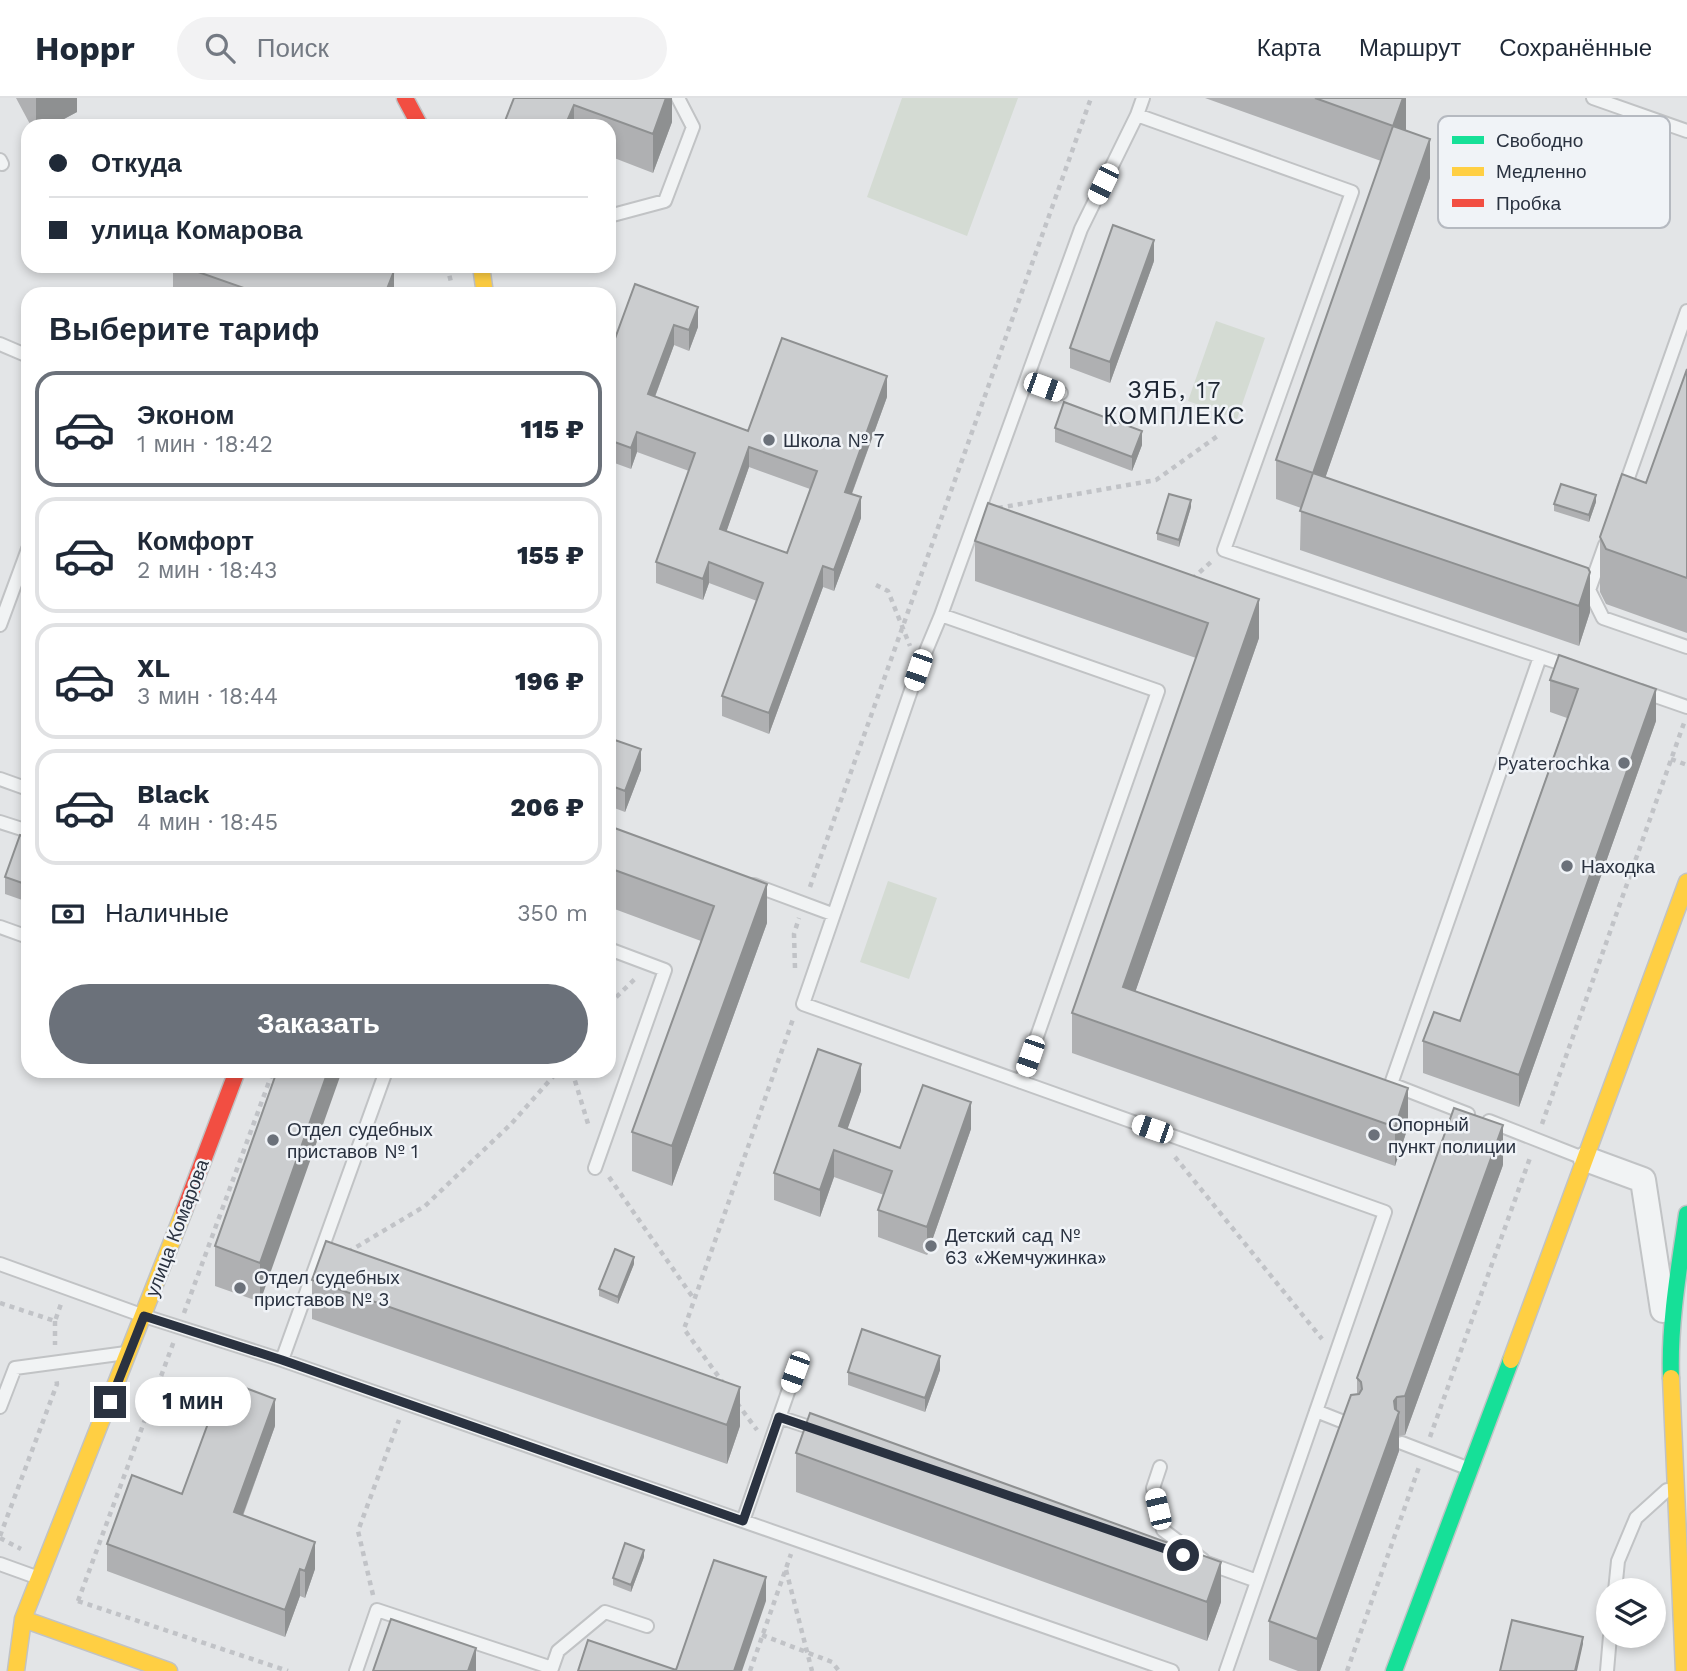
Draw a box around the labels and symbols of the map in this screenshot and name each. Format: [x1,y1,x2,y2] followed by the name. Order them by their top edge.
[1438,116,1670,228] legend
[1496,129,1583,152] text: Свободно
[1496,160,1586,183] text: Медленно
[1085,161,1122,207] car
[1496,192,1561,215] text: Пробка
[1021,370,1068,404] car
[1104,377,1246,430] district label: ЗЯБ, 17 КОМПЛЕКС
[783,429,884,452] place label: Школа № 7
[761,432,777,448] marker: Школа № 7
[902,647,935,693] car
[1497,752,1610,775] place label: Pyaterochka
[1616,755,1632,771] marker: Pyaterochka
[1581,855,1656,878] place label: Находка
[1559,858,1575,874] marker: Находка
[1014,1033,1047,1079] car
[1129,1112,1176,1146] car
[1388,1113,1516,1158] place label: Опорный пункт полиции
[287,1118,433,1163] place label: Отдел судебных приставов № 1
[1366,1127,1382,1143] marker: Опорный пункт полиции
[265,1132,281,1148] marker: Отдел судебных приставов № 1
[140,1156,214,1300] street label: улица Комарова
[945,1224,1107,1269] place label: Детский сад № 63 «Жемчужинка»
[923,1238,939,1254] marker: Детский сад № 63 «Жемчужинка»
[254,1266,400,1311] place label: Отдел судебных приставов № 3
[232,1280,248,1296] marker: Отдел судебных приставов № 3
[778,1349,813,1395] car
[134,1378,250,1426] callout: 1 мин
[94,1386,126,1418] route end
[1144,1486,1173,1532] car
[1167,1539,1199,1571] route start

